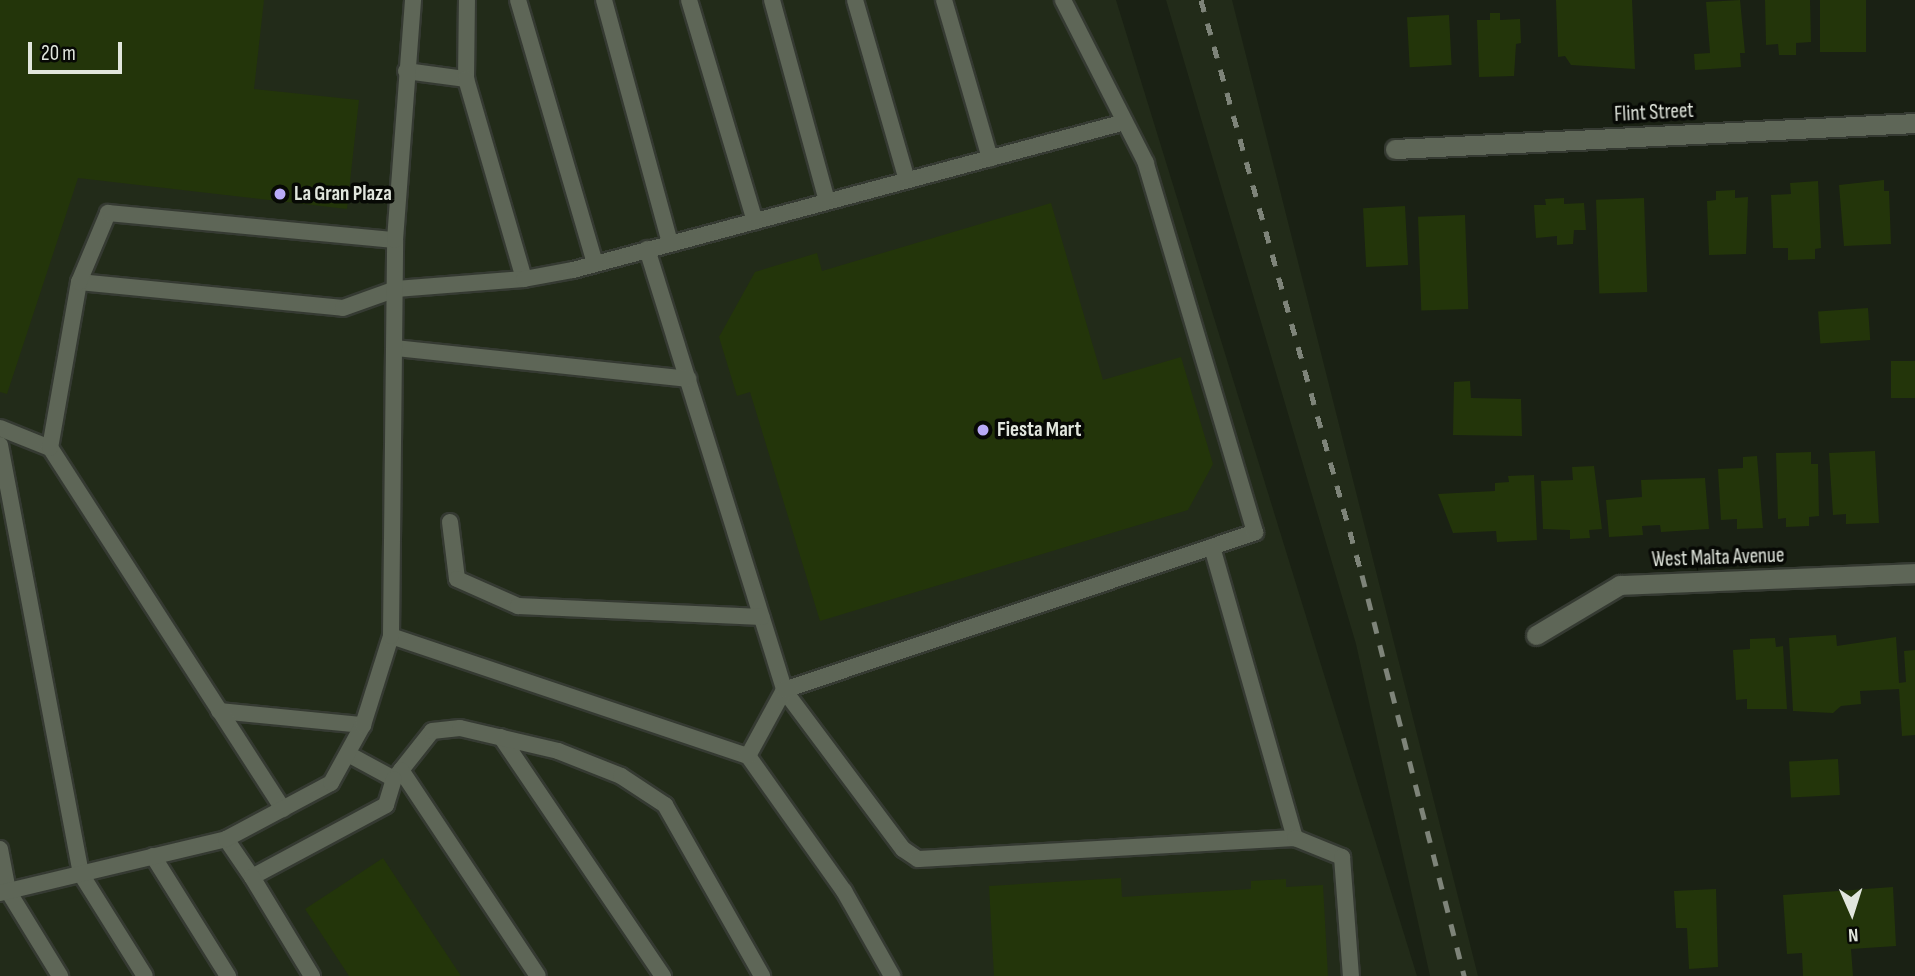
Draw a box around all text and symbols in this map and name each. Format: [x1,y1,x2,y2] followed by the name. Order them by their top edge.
[32,28,126,72] scale bar
[41,41,76,66] text: 20 m
[1614,98,1694,128] street label: Flint Street
[294,181,392,207] place label: La Gran Plaza
[272,186,288,202] marker: La Gran Plaza
[997,417,1081,443] place label: Fiesta Mart
[975,422,991,438] marker: Fiesta Mart
[1651,543,1785,573] street label: West Malta Avenue
[1817,878,1887,948] north arrow
[1847,923,1859,946] text: N

